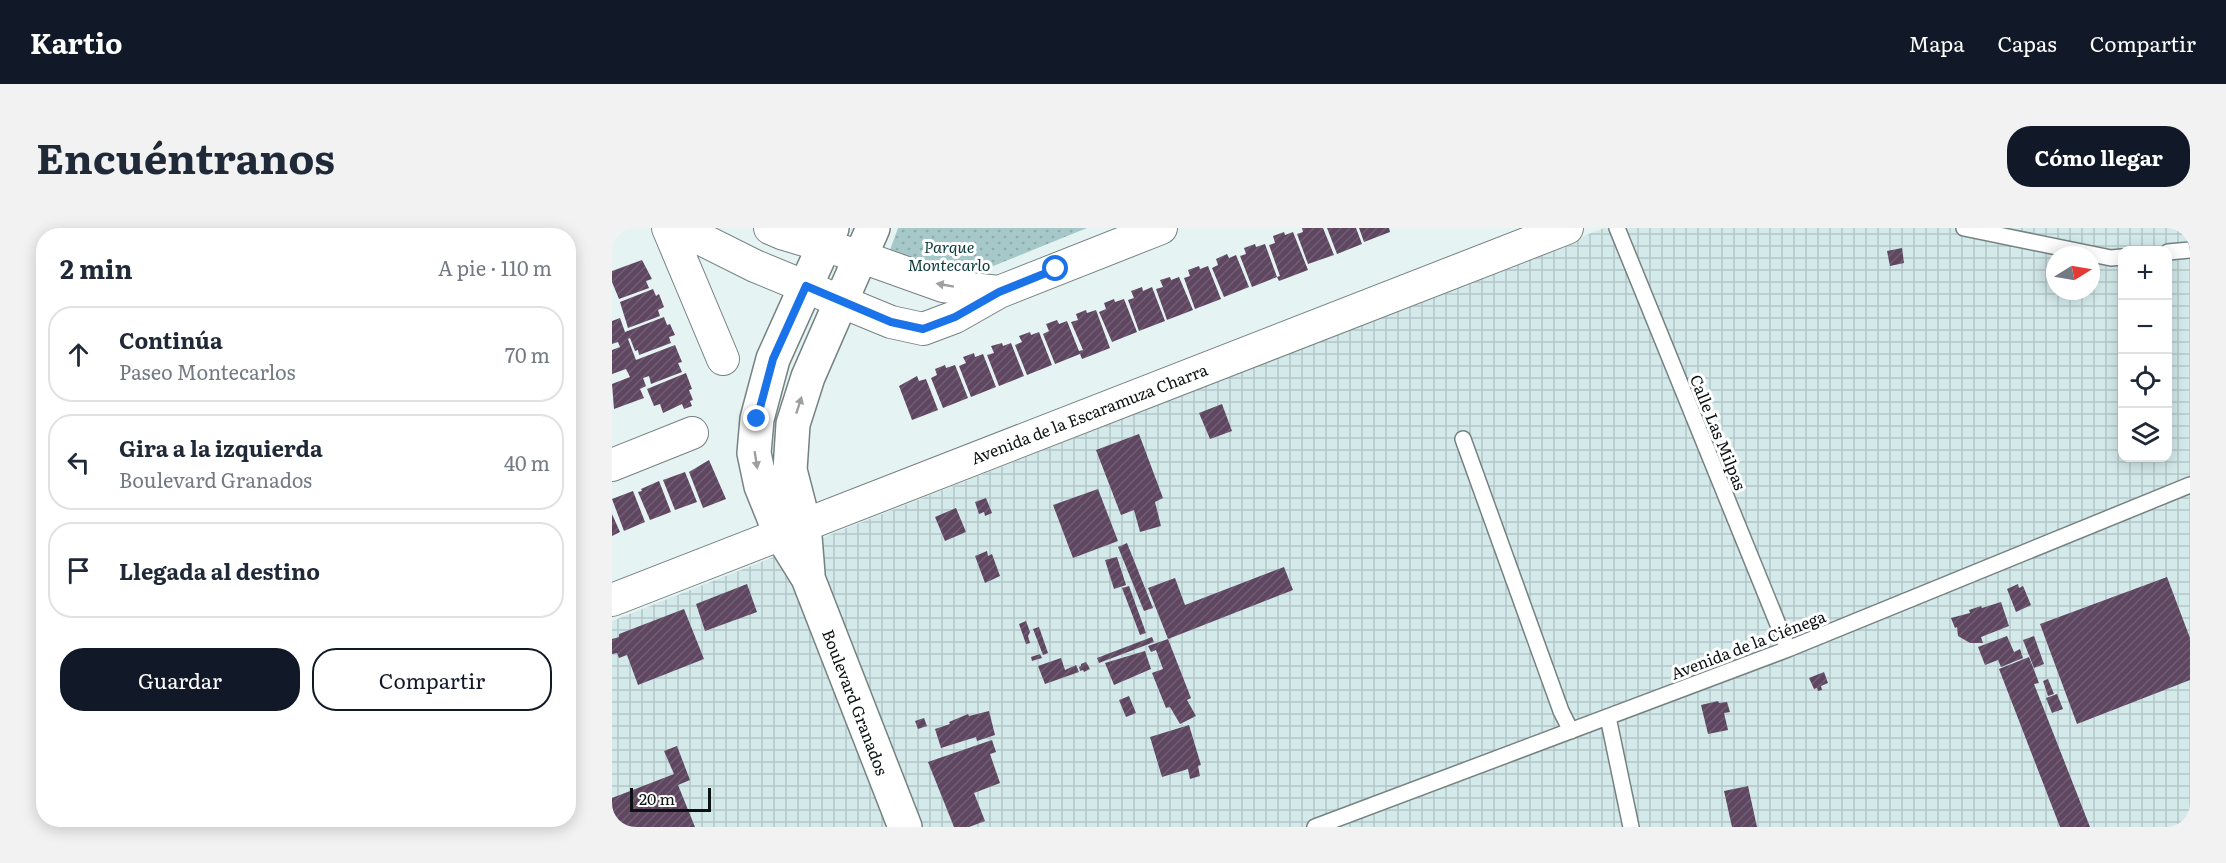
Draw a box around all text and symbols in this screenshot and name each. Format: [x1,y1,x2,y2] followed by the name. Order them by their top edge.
[30,21,123,63] text: Kartio
[1908,27,1965,58] text: Mapa
[1998,27,2057,58] text: Capas
[2090,27,2196,58] text: Compartir
[36,125,335,187] text: Encuéntranos
[2007,126,2190,187] button: Cómo llegar
[908,234,990,276] park label: Parque Montecarlo
[2046,246,2100,300] north arrow
[2118,246,2172,462] map controls
[2118,246,2172,300] button: +
[60,248,133,287] text: 2 min
[438,252,552,282] text: A pie · 110 m
[1042,255,1068,281] route start
[936,280,955,289] one-way arrow
[2118,300,2172,354] button: −
[119,323,223,356] text: Continúa
[62,338,95,371] icon: ahead
[505,339,550,369] text: 70 m
[2118,354,2172,408] button: locate
[119,356,296,386] text: Paseo Montecarlos
[967,357,1211,469] street label: Avenida de la Escaramuza Charra
[1685,371,1753,493] street label: Calle Las Milpas
[795,396,804,414] one-way arrow
[743,405,769,431] route end
[2118,408,2172,462] button: layers
[119,431,323,464] text: Gira a la izquierda
[62,446,95,479] icon: left
[504,447,550,477] text: 40 m
[752,451,761,470] one-way arrow
[119,464,312,494] text: Boulevard Granados
[62,554,95,587] icon: arrive
[119,554,320,587] text: Llegada al destino
[1667,603,1829,685] street label: Avenida de la Ciénega
[817,626,895,778] street label: Boulevard Granados
[60,648,300,711] button: Guardar
[312,648,552,711] button: Compartir
[630,785,711,812] scale bar
[639,786,675,810] text: 20 m

